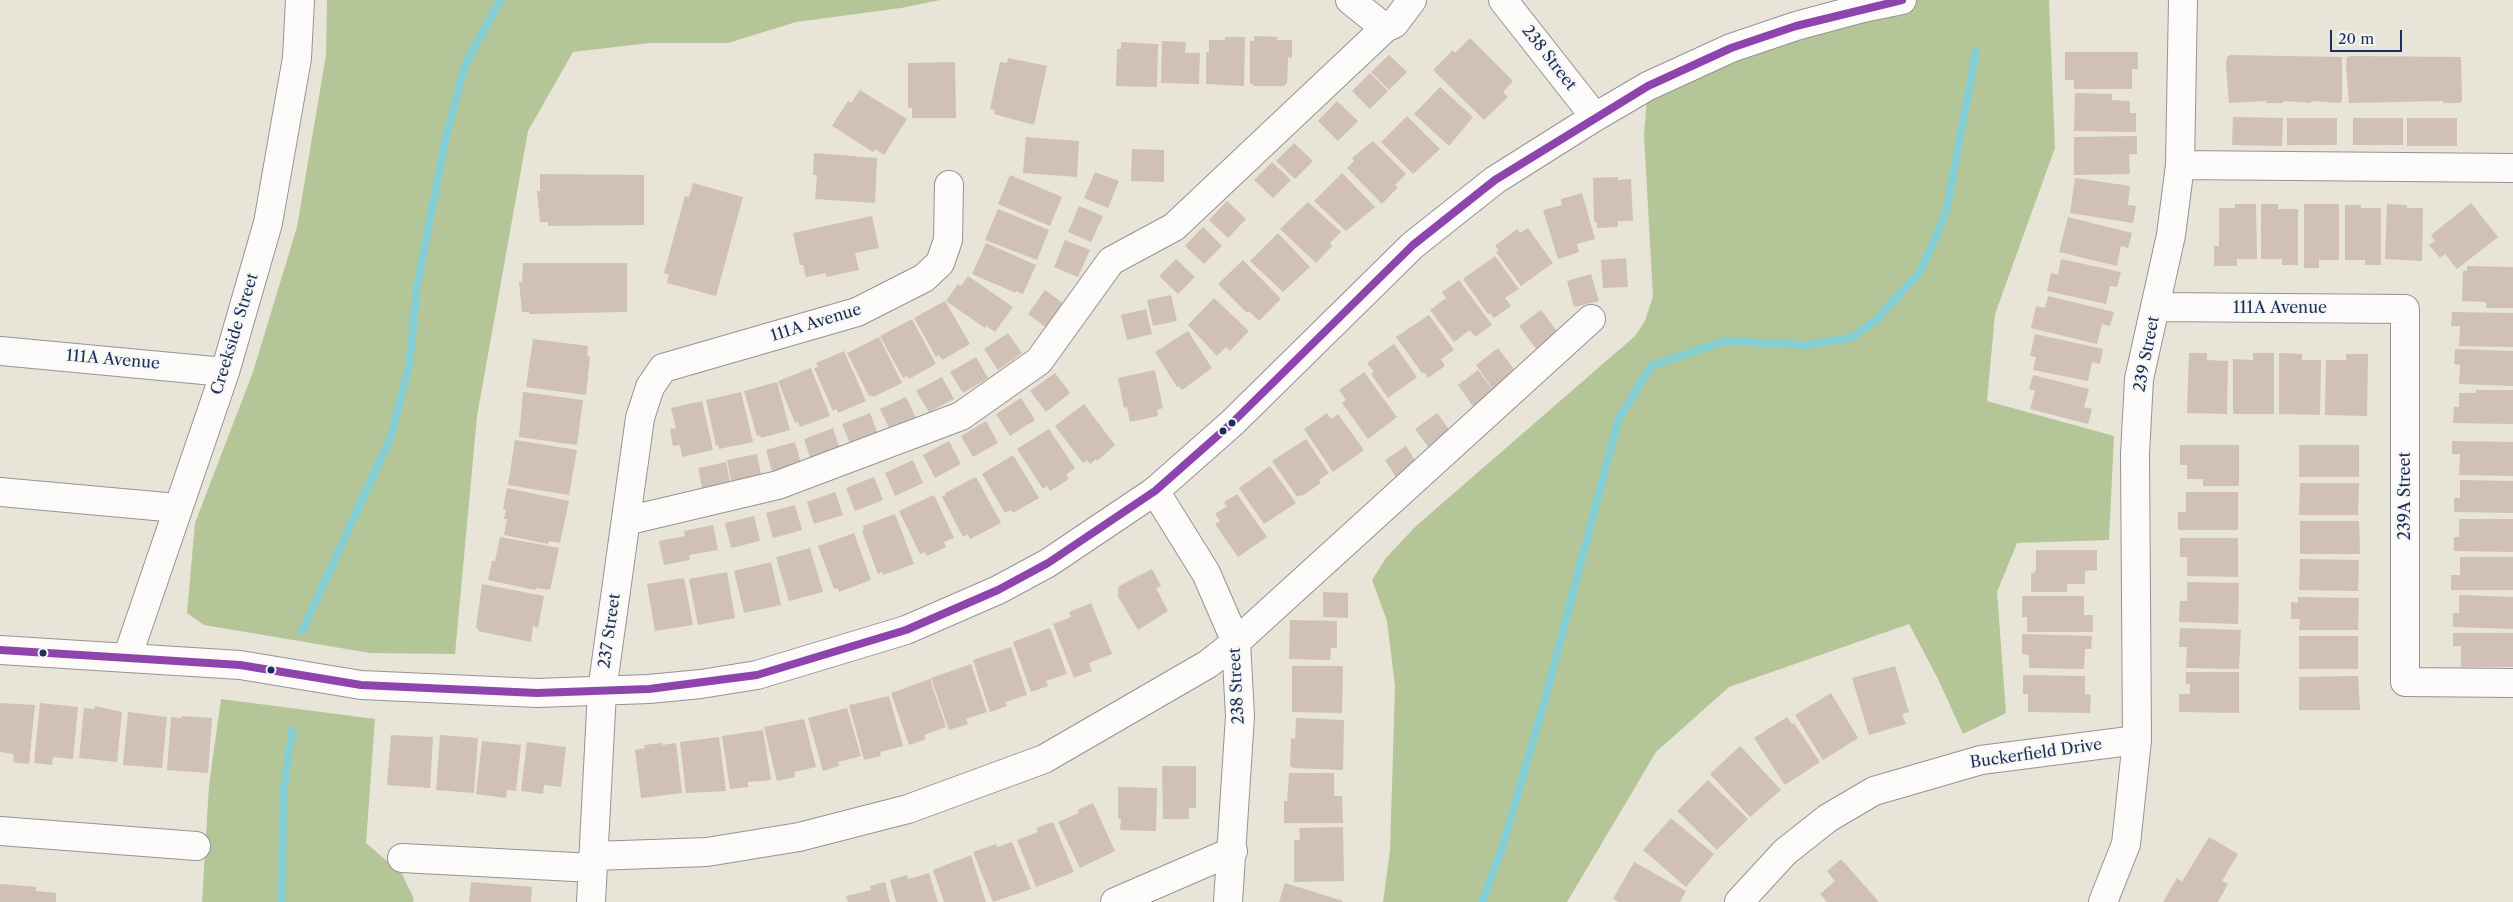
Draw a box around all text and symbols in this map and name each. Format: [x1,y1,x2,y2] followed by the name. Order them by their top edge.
[2333,20,2406,52] scale bar
[1518,22,1580,94] street label: 238 Street
[2338,29,2374,48] text: 20 m
[207,271,263,397] street label: Creekside Street
[2233,298,2327,318] street label: 111A Avenue
[768,300,864,346] street label: 111A Avenue
[2130,314,2164,394] street label: 239 Street
[65,346,161,374] street label: 111A Avenue
[1227,418,1237,428] unlabelled marker
[1218,426,1228,436] unlabelled marker
[2395,452,2415,540] street label: 239A Street
[595,592,625,670] street label: 237 Street
[1225,647,1249,725] street label: 238 Street
[38,648,48,658] unlabelled marker
[266,665,276,675] unlabelled marker
[1969,735,2103,773] street label: Buckerfield Drive

